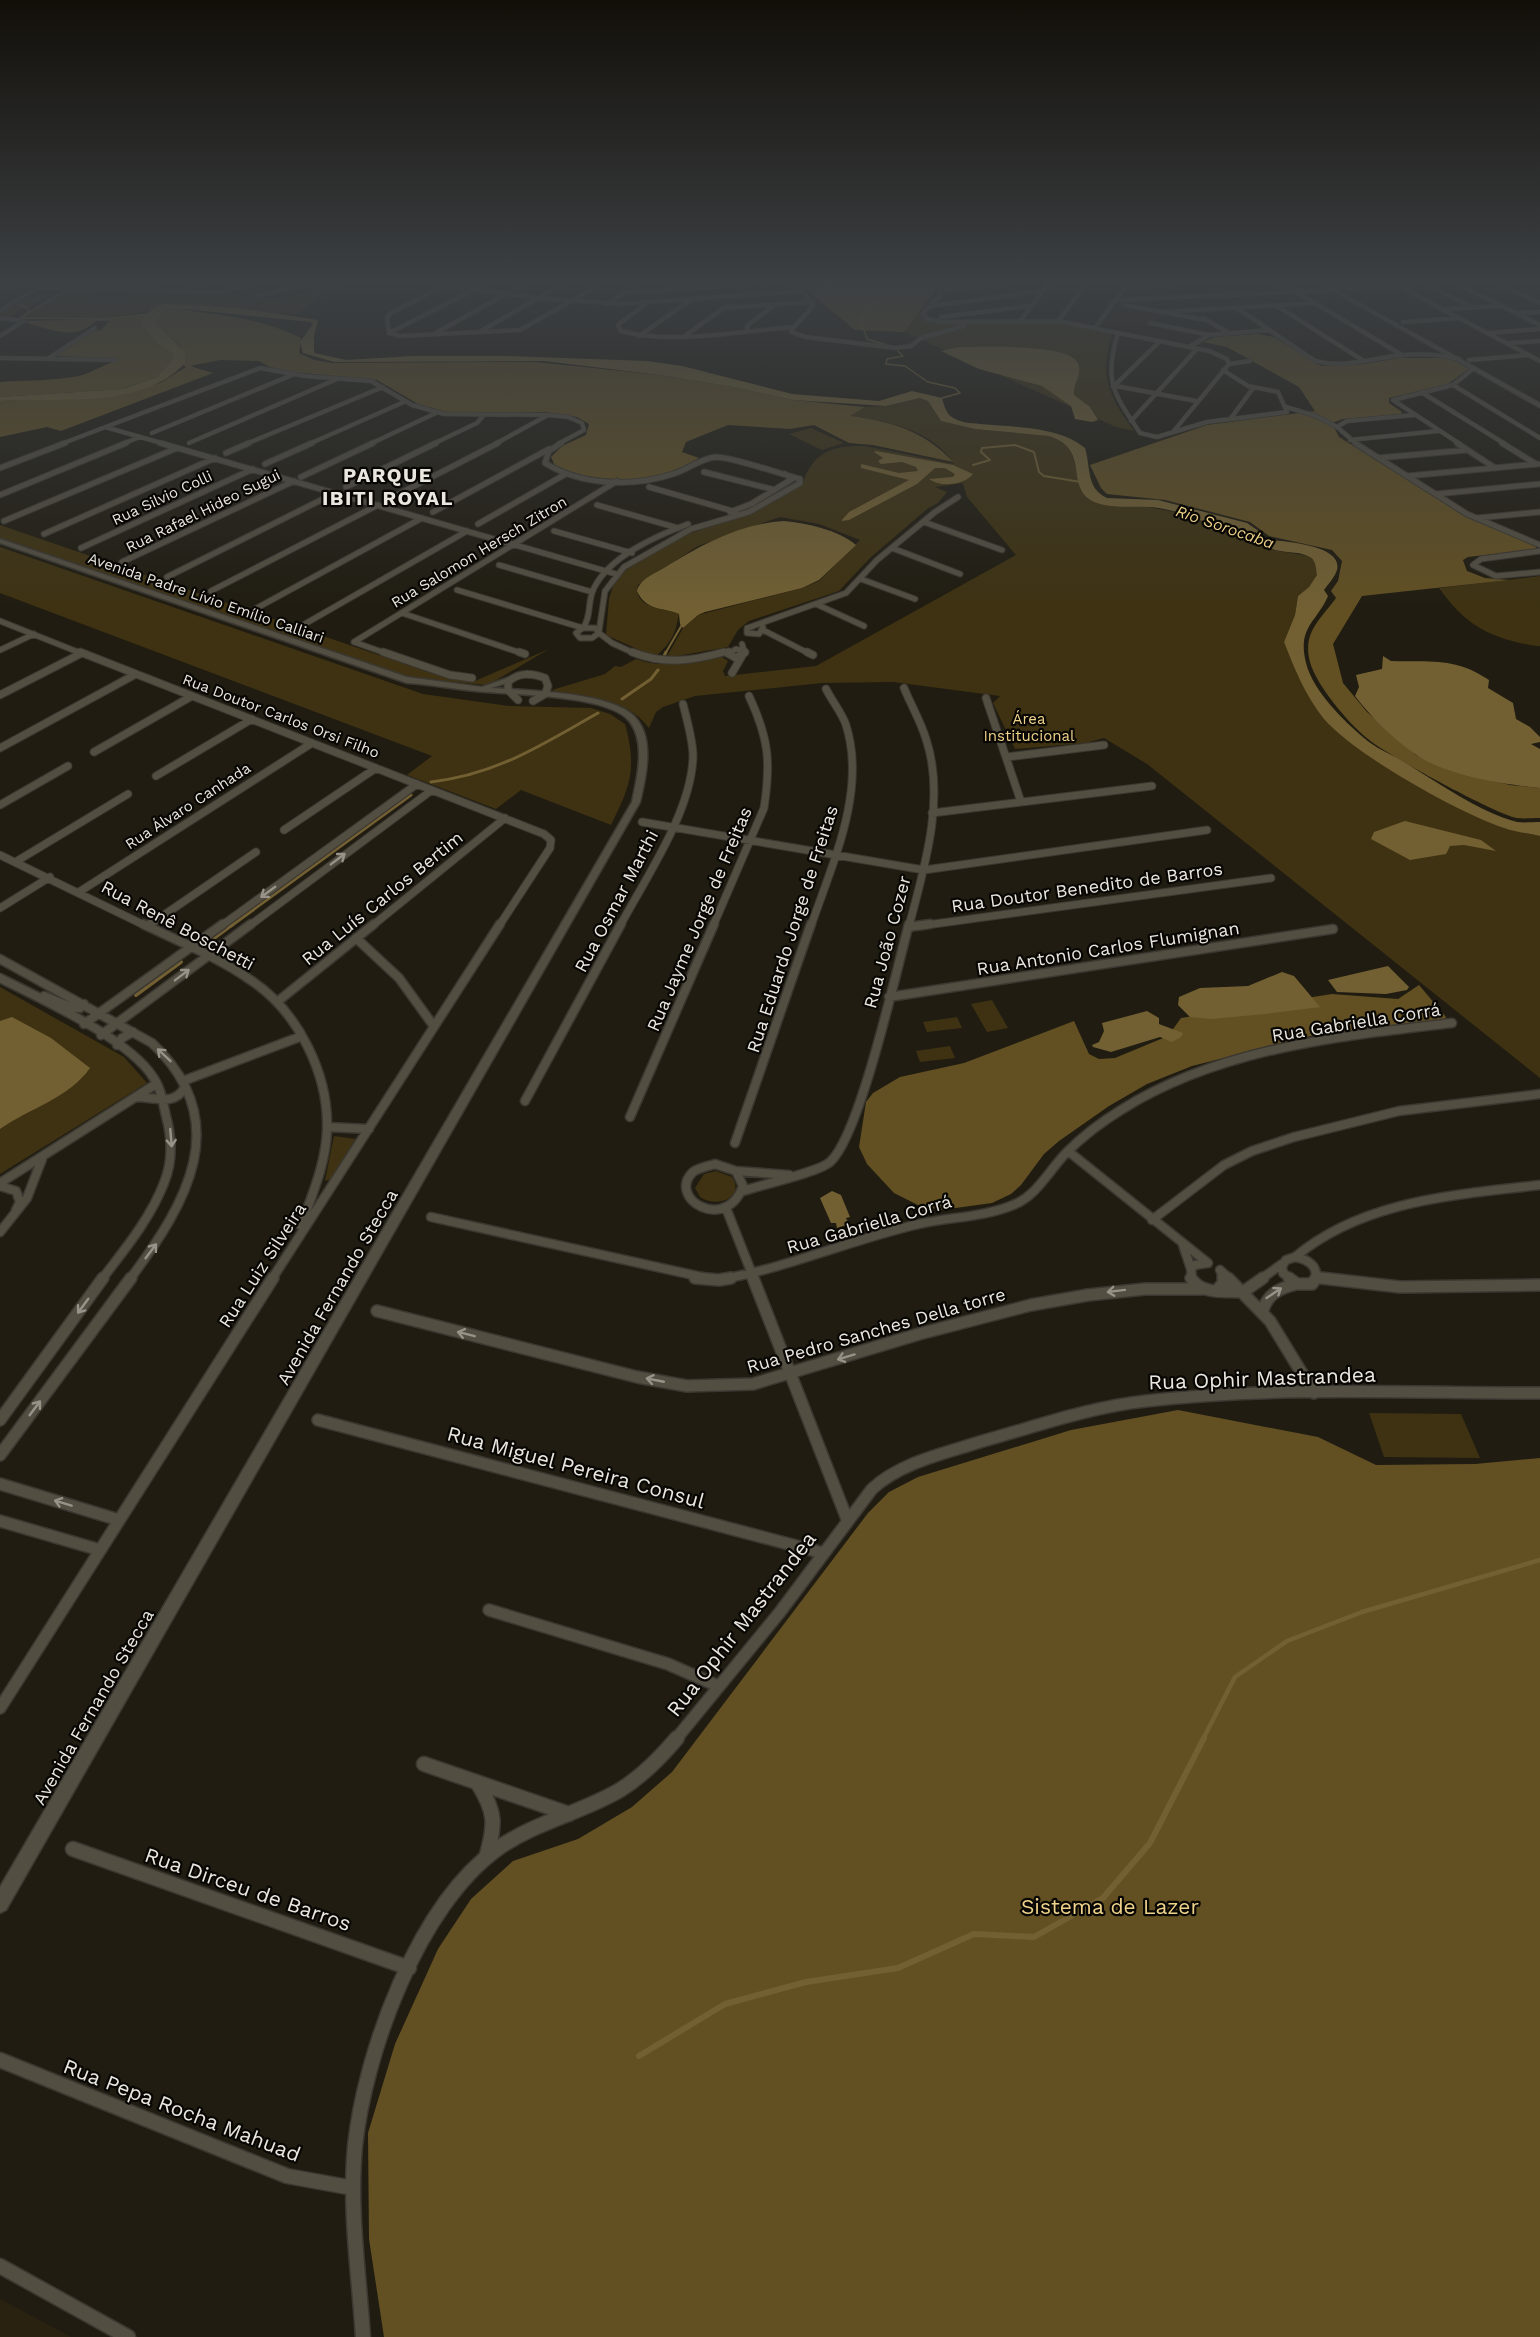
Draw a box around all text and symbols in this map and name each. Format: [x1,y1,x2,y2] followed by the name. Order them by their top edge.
[322,463,454,510] district label: PARQUE IBITI ROYAL
[123,466,283,556] street label: Rua Rafael Hideo Sugui
[109,467,215,529] street label: Rua Silvio Colli
[388,492,570,612] street label: Rua Salomon Hersch Zitron
[1173,501,1277,553] water label: Rio Sorocaba
[86,549,326,647] street label: Avenida Padre Lívio Emílio Calliari
[180,670,382,762] street label: Rua Doutor Carlos Orsi Filho
[983,710,1075,745] park label: Área Institucional
[122,758,254,853] street label: Rua Álvaro Canhada
[742,803,842,1055] street label: Rua Eduardo Jorge de Freitas
[642,804,756,1034] street label: Rua Jayme Jorge de Freitas
[570,826,662,976] street label: Rua Osmar Marthi
[297,827,467,969] street label: Rua Luís Carlos Bertim
[330,853,346,865] one-way arrow
[950,858,1224,916] street label: Rua Doutor Benedito de Barros
[859,873,915,1011] street label: Rua João Cozer
[98,876,258,974] street label: Rua Renê Boschetti
[260,886,276,898] one-way arrow
[975,917,1241,979] street label: Rua Antonio Carlos Flumignan
[173,969,189,982] one-way arrow
[1270,998,1442,1046] street label: Rua Gabriella Corrá
[157,1047,172,1062] one-way arrow
[166,1127,177,1147] one-way arrow
[272,1185,402,1389] street label: Avenida Fernando Stecca
[784,1190,954,1258] street label: Rua Gabriella Corrá
[214,1199,310,1331] street label: Rua Luiz Silveira
[144,1243,157,1259] one-way arrow
[744,1283,1008,1377] street label: Rua Pedro Sanches Della torre
[1107,1285,1127,1296] one-way arrow
[1266,1287,1282,1299] one-way arrow
[77,1298,90,1314] one-way arrow
[457,1327,476,1339] one-way arrow
[837,1352,856,1363] one-way arrow
[1148,1362,1376,1394] street label: Rua Ophir Mastrandea
[646,1374,666,1385] one-way arrow
[29,1400,42,1416] one-way arrow
[444,1421,708,1514] street label: Rua Miguel Pereira Consul
[54,1497,73,1508] one-way arrow
[661,1526,821,1721] street label: Rua Ophir Mastrandea
[28,1605,158,1809] street label: Avenida Fernando Stecca
[142,1842,354,1936] street label: Rua Dirceu de Barros
[1021,1894,1199,1919] park label: Sistema de Lazer
[60,2053,304,2167] street label: Rua Pepa Rocha Mahuad

